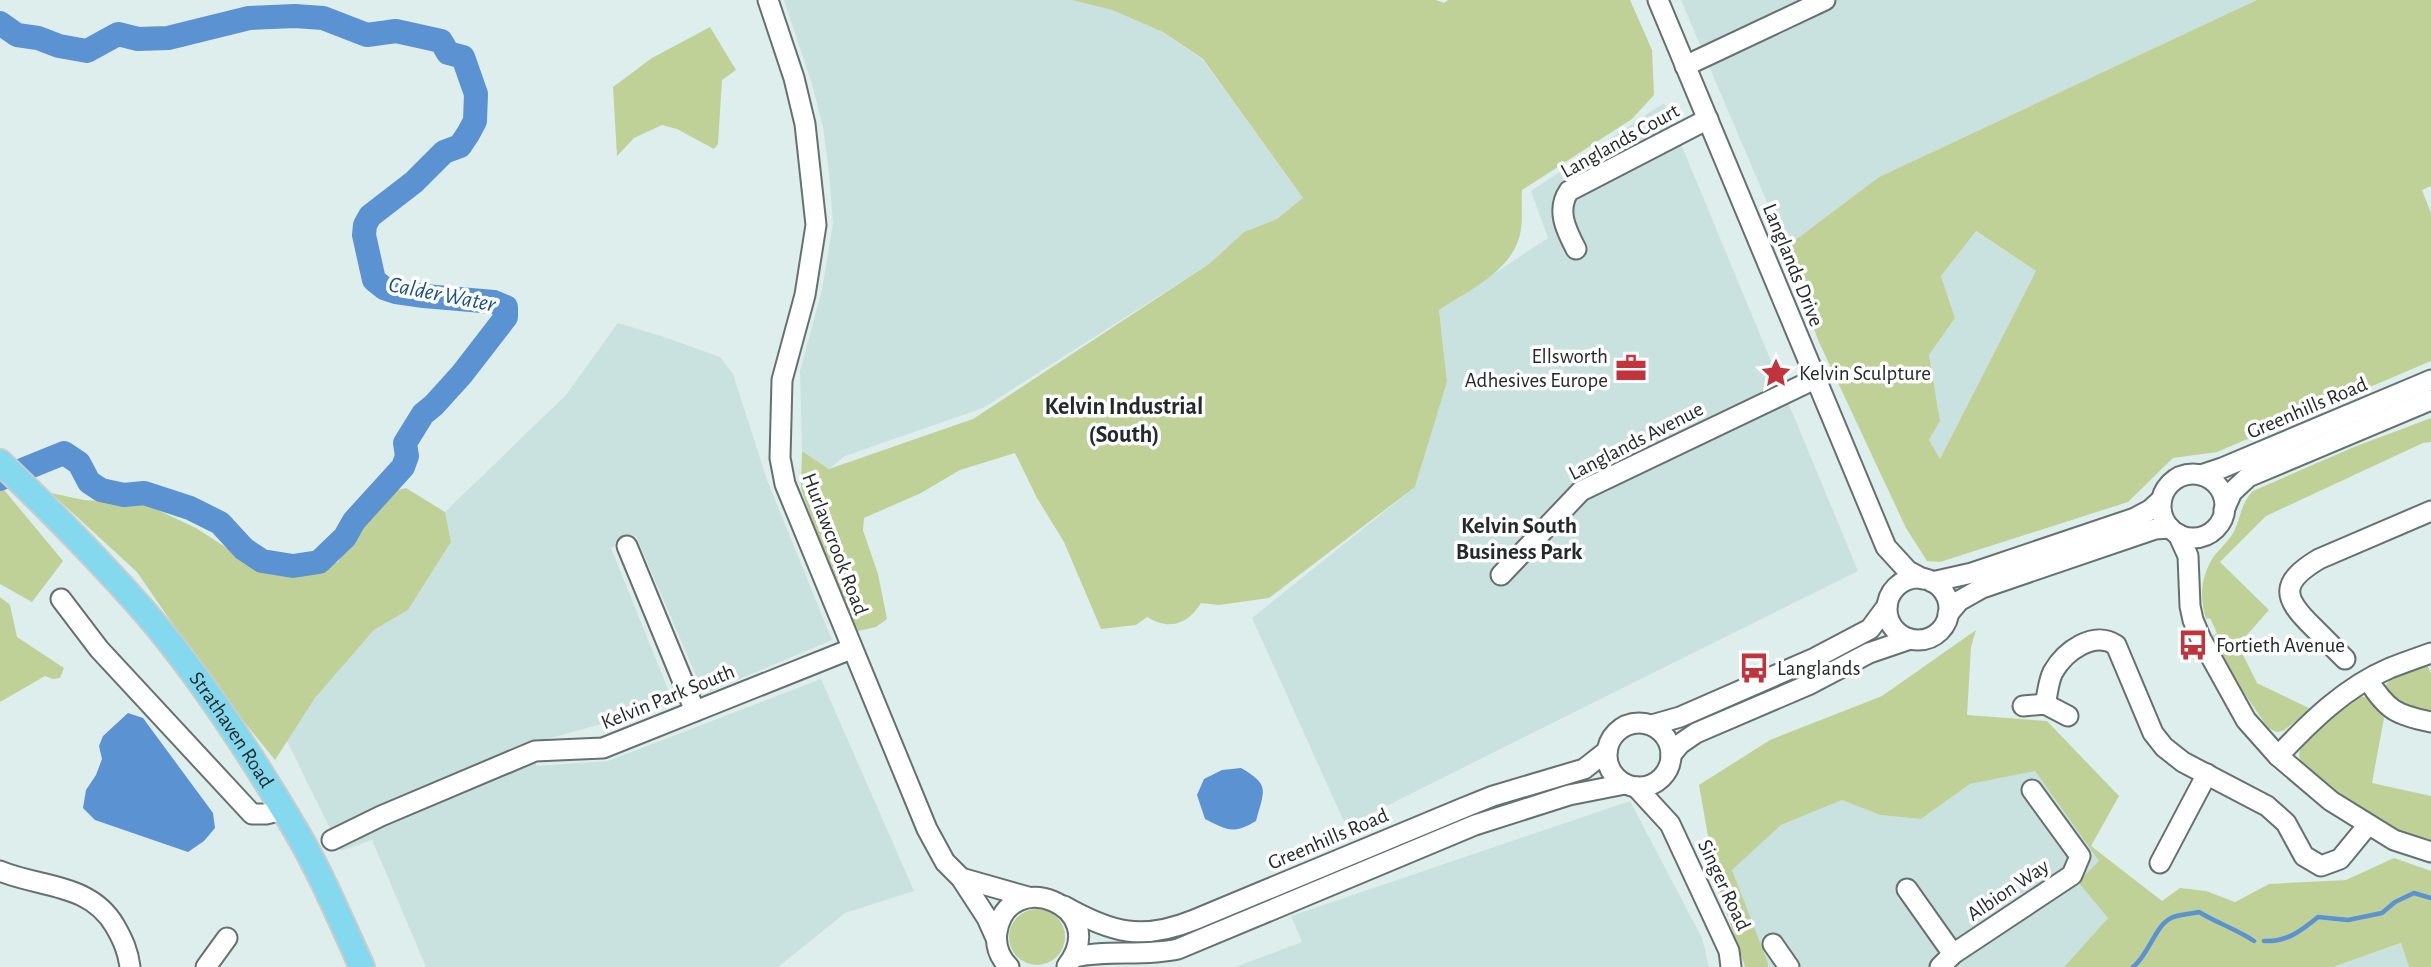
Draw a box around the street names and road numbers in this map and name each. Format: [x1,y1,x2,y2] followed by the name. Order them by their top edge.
[1557,100,1683,182] street label: Langlands Court
[1759,201,1827,329] street label: Langlands Drive
[2244,373,2370,443] street label: Greenhills Road
[1565,398,1707,484] street label: Langlands Avenue
[798,470,872,618] street label: Hurlawcrook Road
[598,661,738,733] street label: Kelvin Park South
[186,668,278,791] street label: Strathaven Road
[1265,804,1391,874] street label: Greenhills Road
[1694,836,1754,934] street label: Singer Road
[1963,855,2053,925] street label: Albion Way

